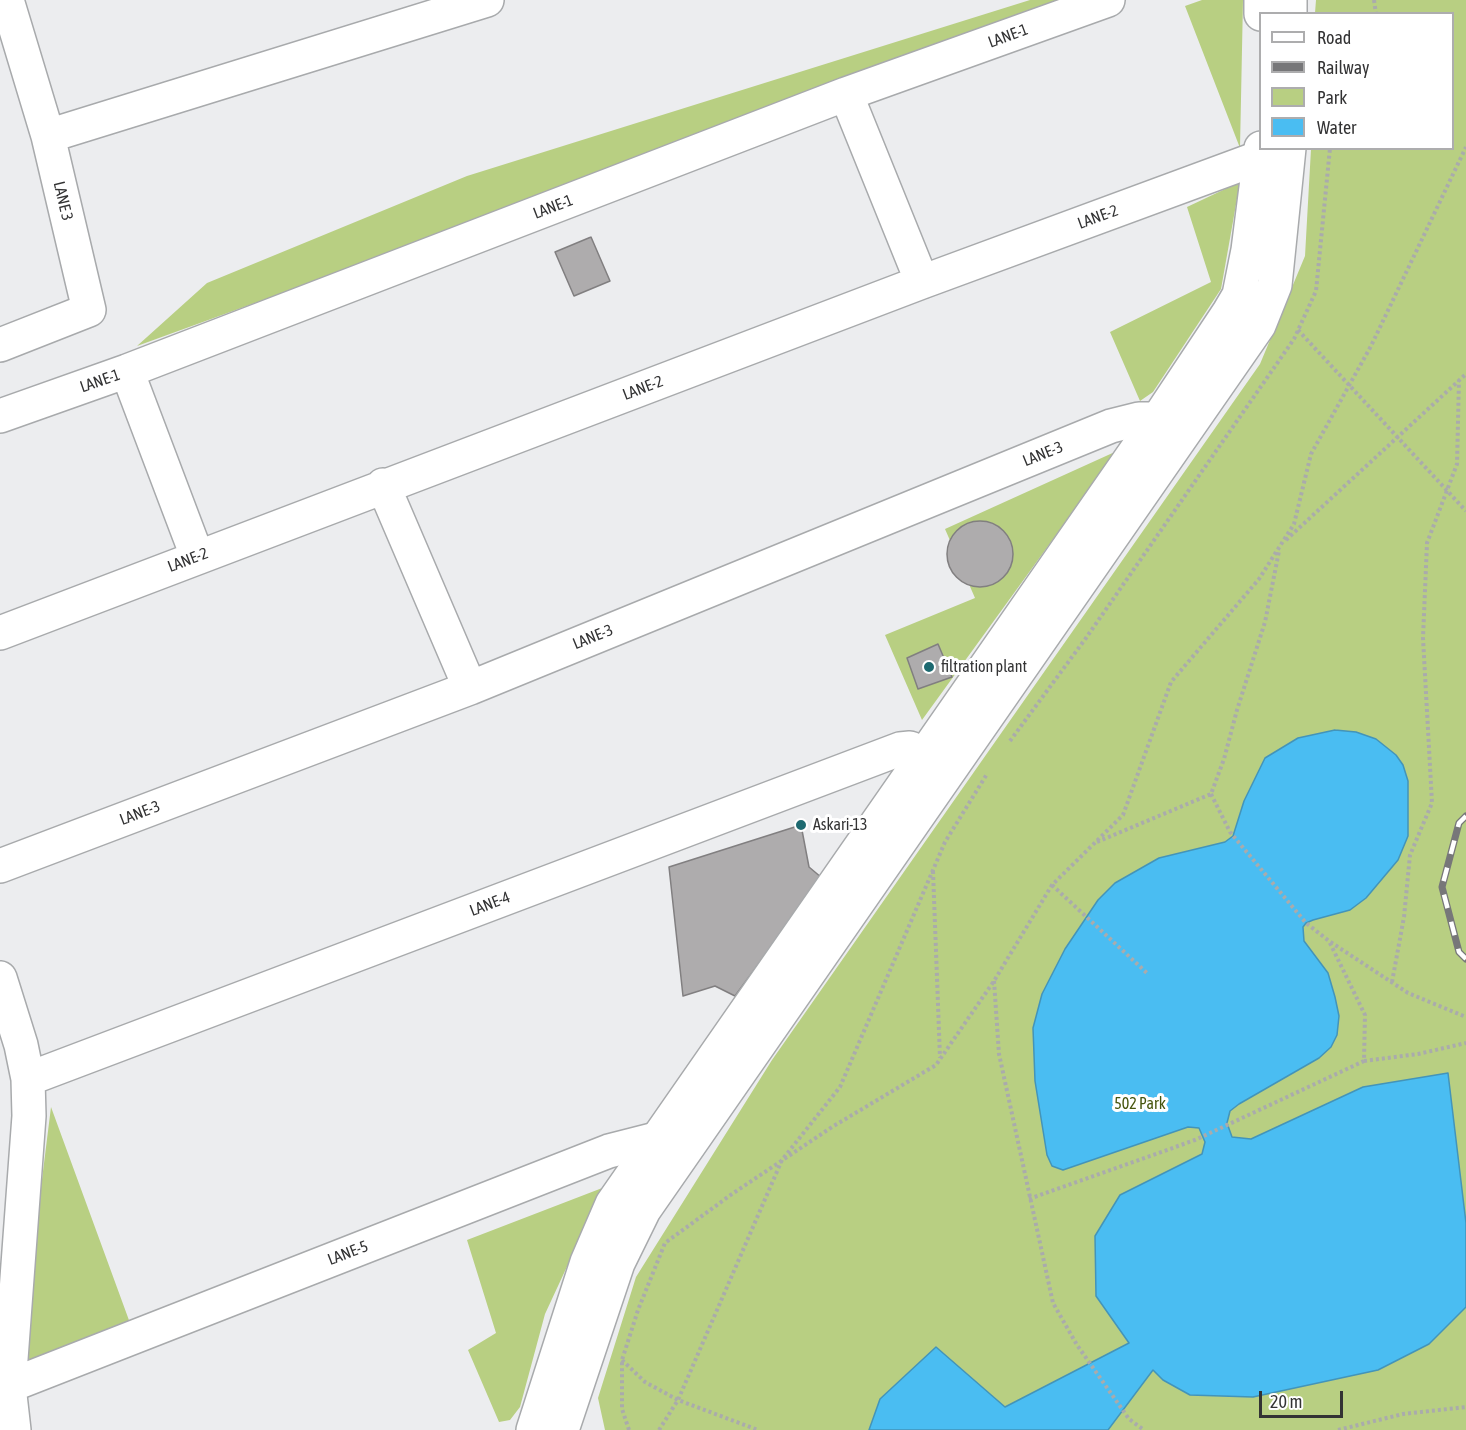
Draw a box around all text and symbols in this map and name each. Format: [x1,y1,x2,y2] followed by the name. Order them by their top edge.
[1259,12,1454,150] legend
[985,20,1031,52] street label: LANE-1
[1317,27,1351,48] text: Road
[1317,57,1369,78] text: Railway
[1317,87,1347,108] text: Park
[1317,117,1356,138] text: Water
[49,179,77,223] street label: LANE 3
[530,191,576,223] street label: LANE-1
[1075,201,1121,233] street label: LANE-2
[77,365,123,397] street label: LANE-1
[620,372,666,404] street label: LANE-2
[1020,437,1066,471] street label: LANE-3
[165,544,211,576] street label: LANE-2
[570,620,616,654] street label: LANE-3
[941,657,1027,677] place label: filtration plant
[922,660,936,674] marker: filtration plant
[117,797,163,829] street label: LANE-3
[813,815,868,835] place label: Askari-13
[794,818,808,832] marker: Askari-13
[467,888,513,920] street label: LANE-4
[1114,1094,1166,1114] park label: 502 Park
[325,1237,371,1269] street label: LANE-5
[1262,1379,1346,1417] scale bar
[1270,1391,1302,1412] text: 20 m

